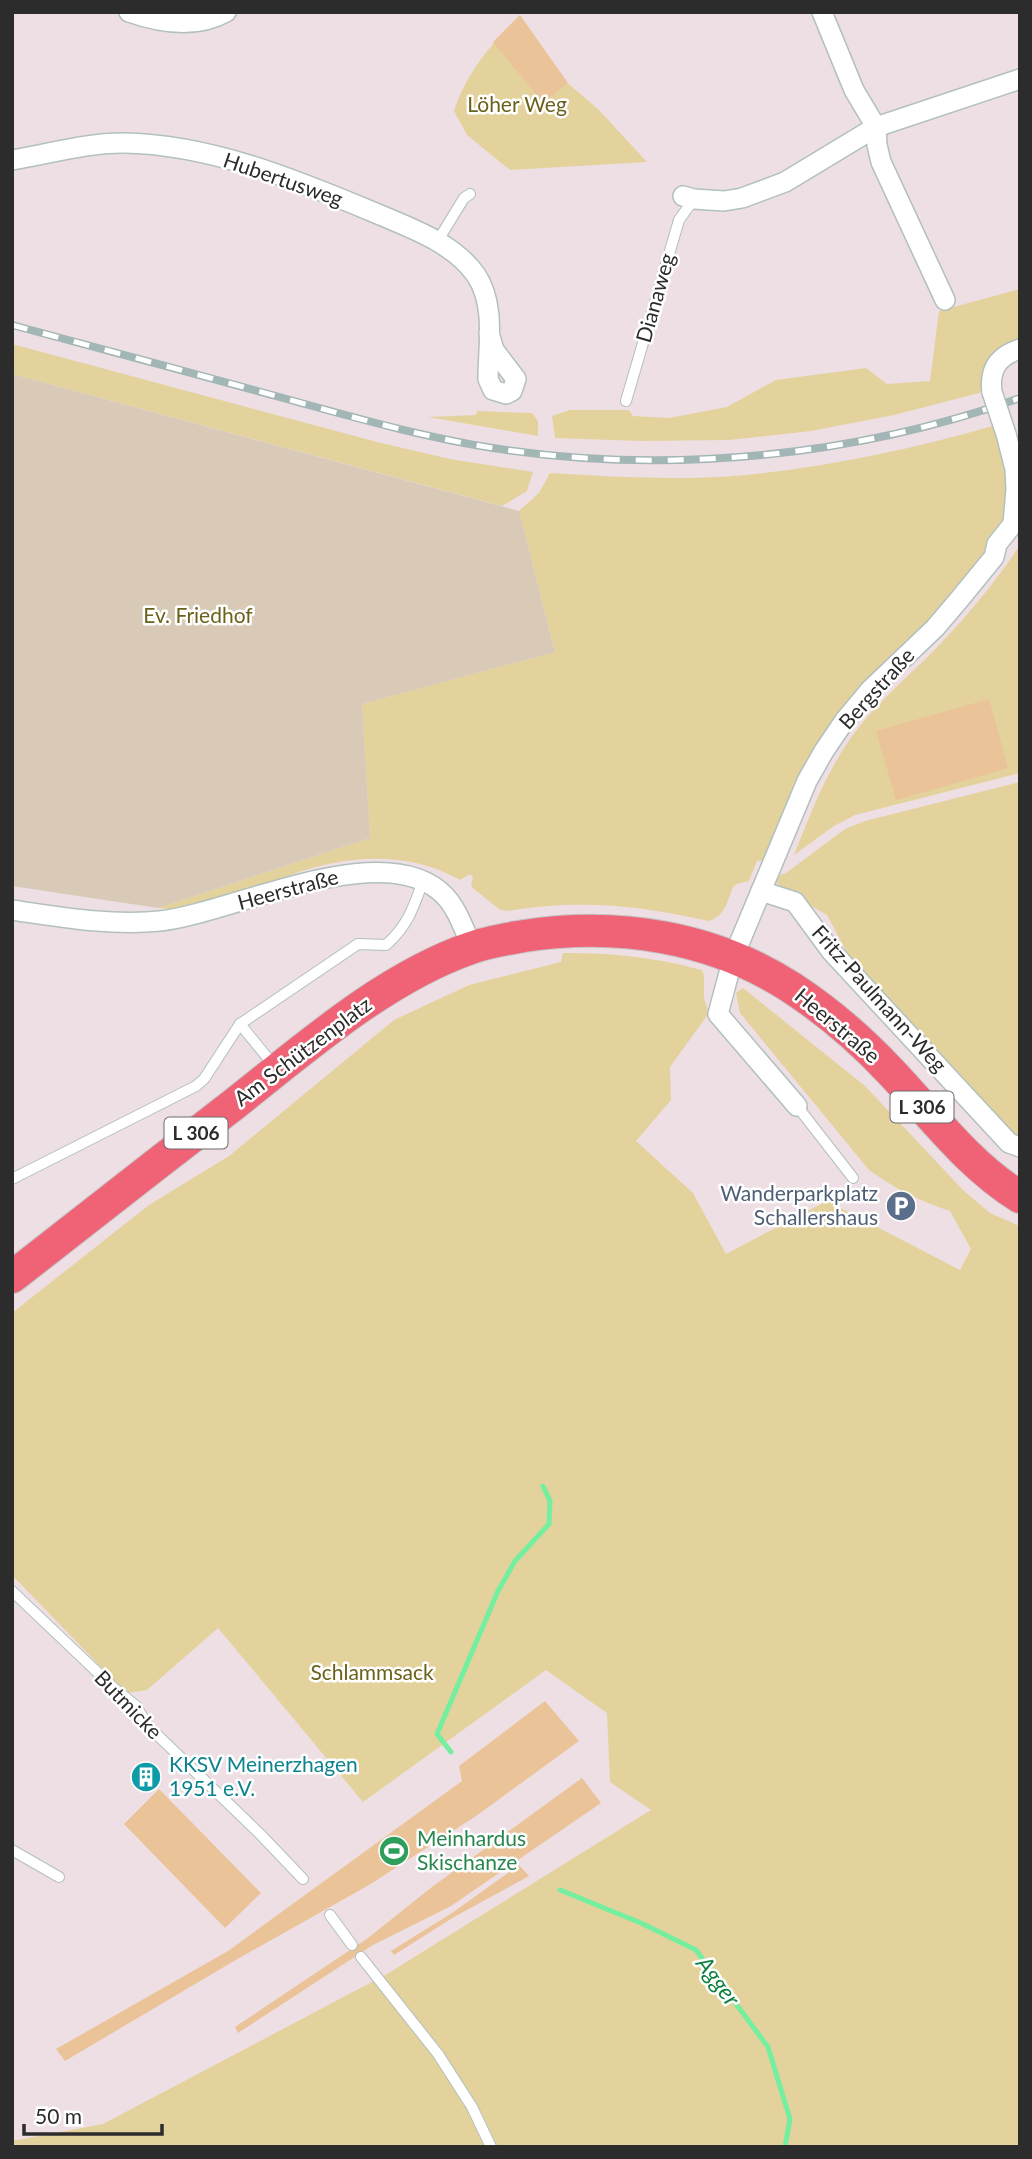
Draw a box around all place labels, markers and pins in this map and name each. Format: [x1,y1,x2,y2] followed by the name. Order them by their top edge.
[720,1180,878,1229] place label: Wanderparkplatz Schallershaus
[884,1189,918,1223] parking icon: Wanderparkplatz Schallershaus
[169,1751,358,1800] place label: KKSV Meinerzhagen 1951 e.V.
[129,1760,163,1794] building icon: KKSV Meinerzhagen 1951 e.V.
[417,1825,526,1874] place label: Meinhardus Skischanze
[377,1834,411,1868] sports icon: Meinhardus Skischanze

